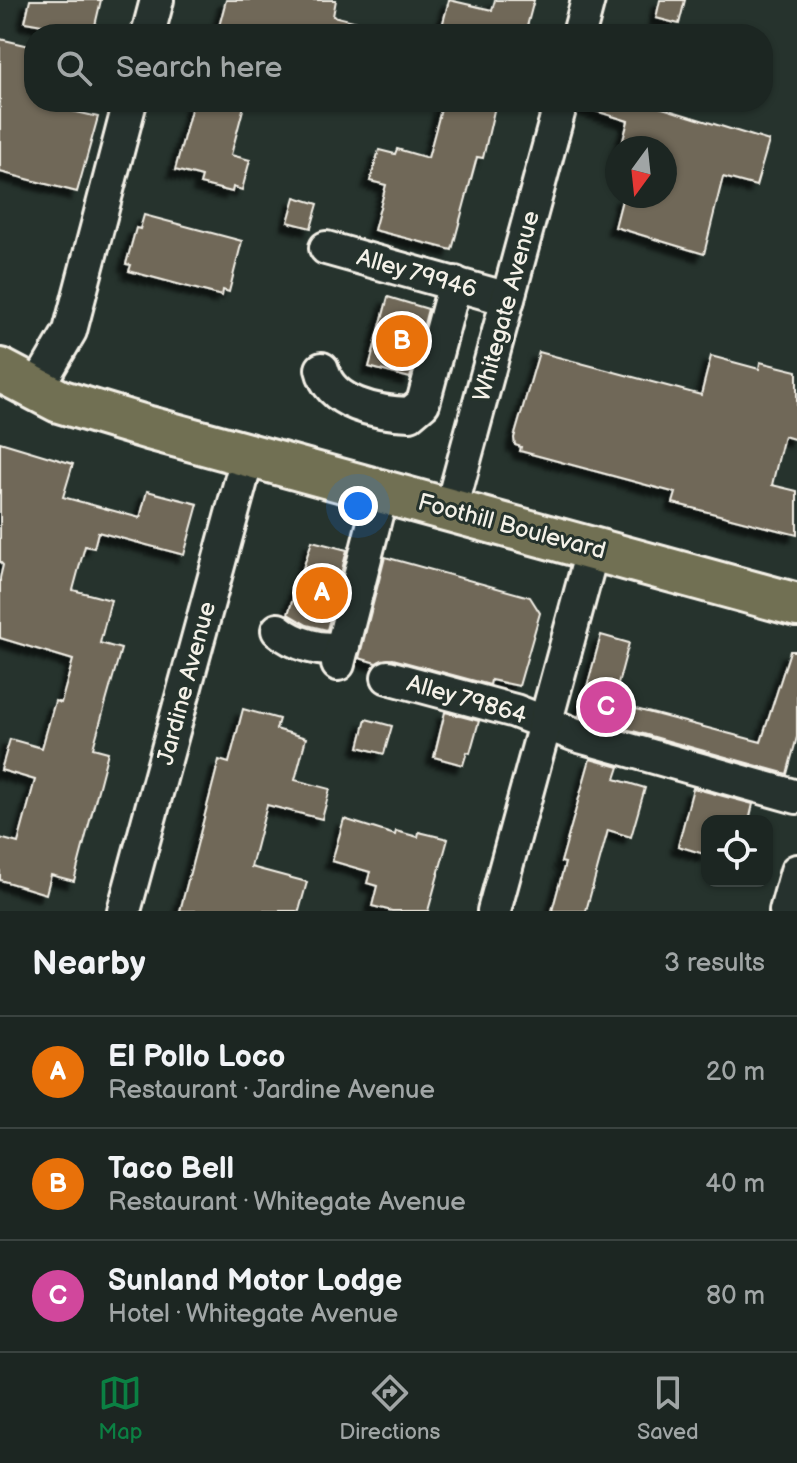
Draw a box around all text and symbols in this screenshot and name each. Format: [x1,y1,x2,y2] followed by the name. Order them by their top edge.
[24,24,773,112] search box
[52,46,96,90] icon: search
[116,50,282,86] text: Search here
[605,136,677,208] north arrow
[467,208,546,405] street label: Whitegate Avenue
[354,243,480,304] street label: Alley 79946
[376,311,428,371] pin: B
[338,486,378,526] your location
[415,487,609,566] street label: Foothill Boulevard
[296,563,348,623] pin: A
[151,598,222,768] street label: Jardine Avenue
[404,669,530,731] street label: Alley 79864
[580,677,632,737] pin: C
[701,815,773,887] map controls
[701,815,773,887] button: locate
[32,943,146,984] text: Nearby
[664,948,765,979] text: 3 results
[108,1039,285,1075] text: El Pollo Loco
[50,1057,66,1088] text: A
[706,1057,765,1088] text: 20 m
[108,1075,435,1106] text: Restaurant · Jardine Avenue
[108,1151,234,1187] text: Taco Bell
[49,1169,67,1200] text: B
[705,1169,765,1200] text: 40 m
[108,1187,466,1218] text: Restaurant · Whitegate Avenue
[108,1263,402,1299] text: Sunland Motor Lodge
[49,1281,67,1312] text: C
[706,1281,765,1312] text: 80 m
[108,1299,398,1330] text: Hotel · Whitegate Avenue
[98,1371,143,1446] tab: Map
[339,1371,440,1446] tab: Directions
[637,1371,699,1446] tab: Saved

